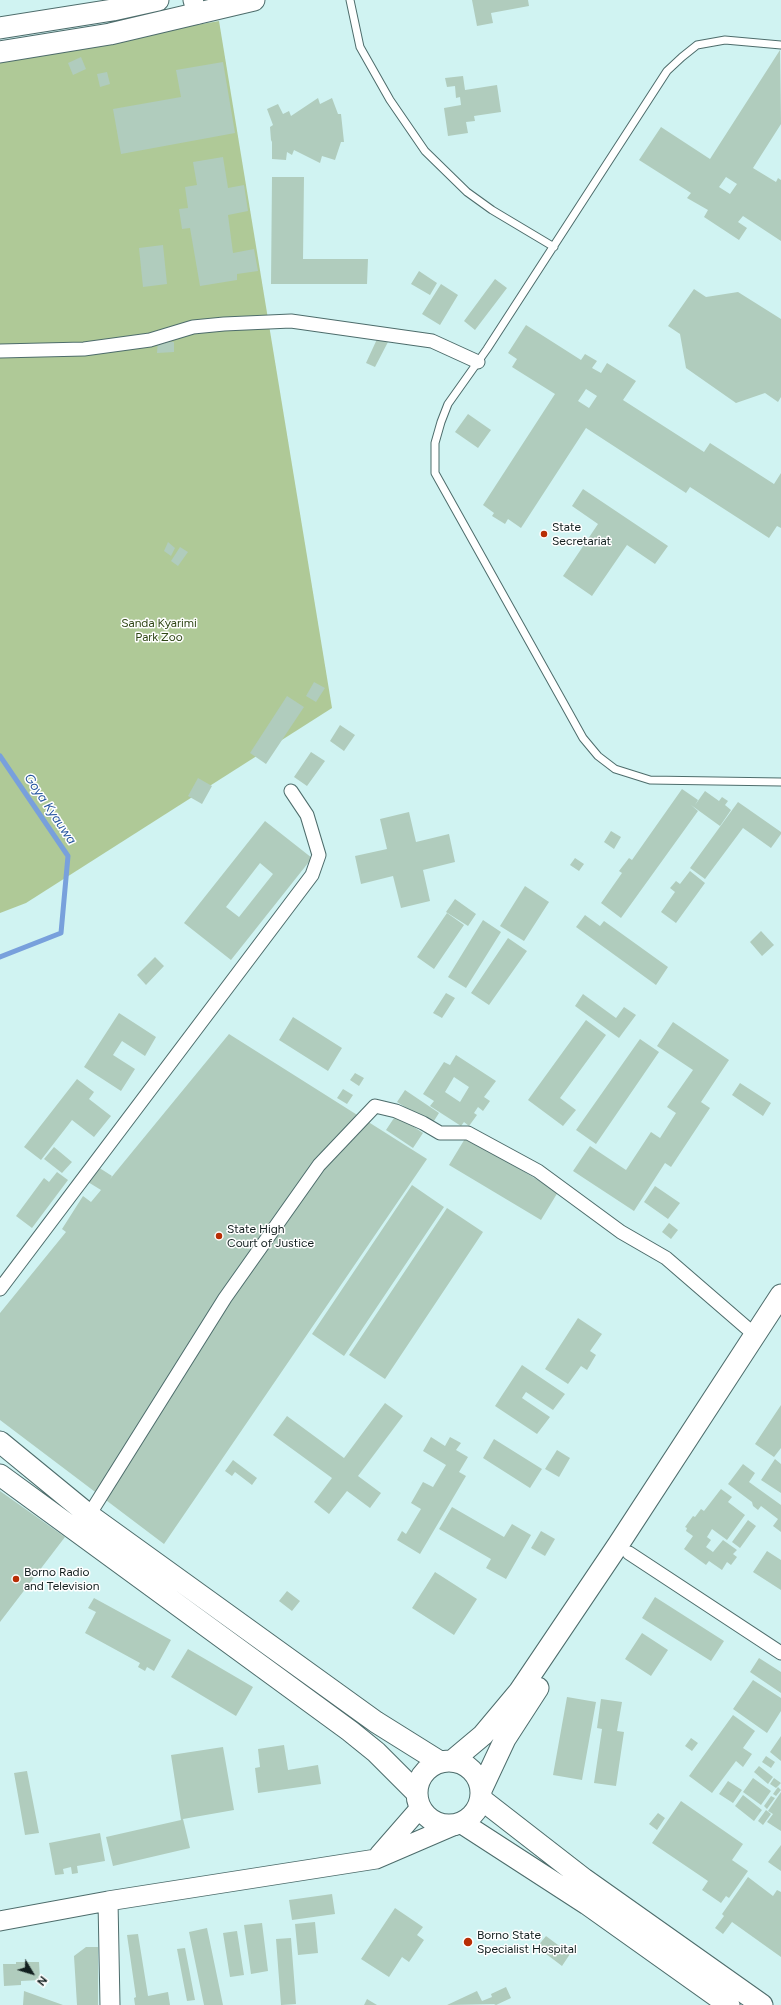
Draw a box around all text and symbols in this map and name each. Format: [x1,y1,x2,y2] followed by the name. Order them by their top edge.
[552,520,611,548] place label: State Secretariat
[539,529,549,539] marker: State Secretariat
[121,616,197,644] park label: Sanda Kyarimi Park Zoo
[21,771,79,847] water label: Goya Kyauwa
[227,1222,314,1250] place label: State High Court of Justice
[214,1231,224,1241] marker: State High Court of Justice
[24,1565,99,1593] place label: Borno Radio and Television
[11,1574,21,1584] marker: Borno Radio and Television
[477,1928,577,1956] place label: Borno State Specialist Hospital
[462,1936,474,1948] marker: Borno State Specialist Hospital
[12,1953,52,1993] north arrow
[34,1973,50,1988] text: N

